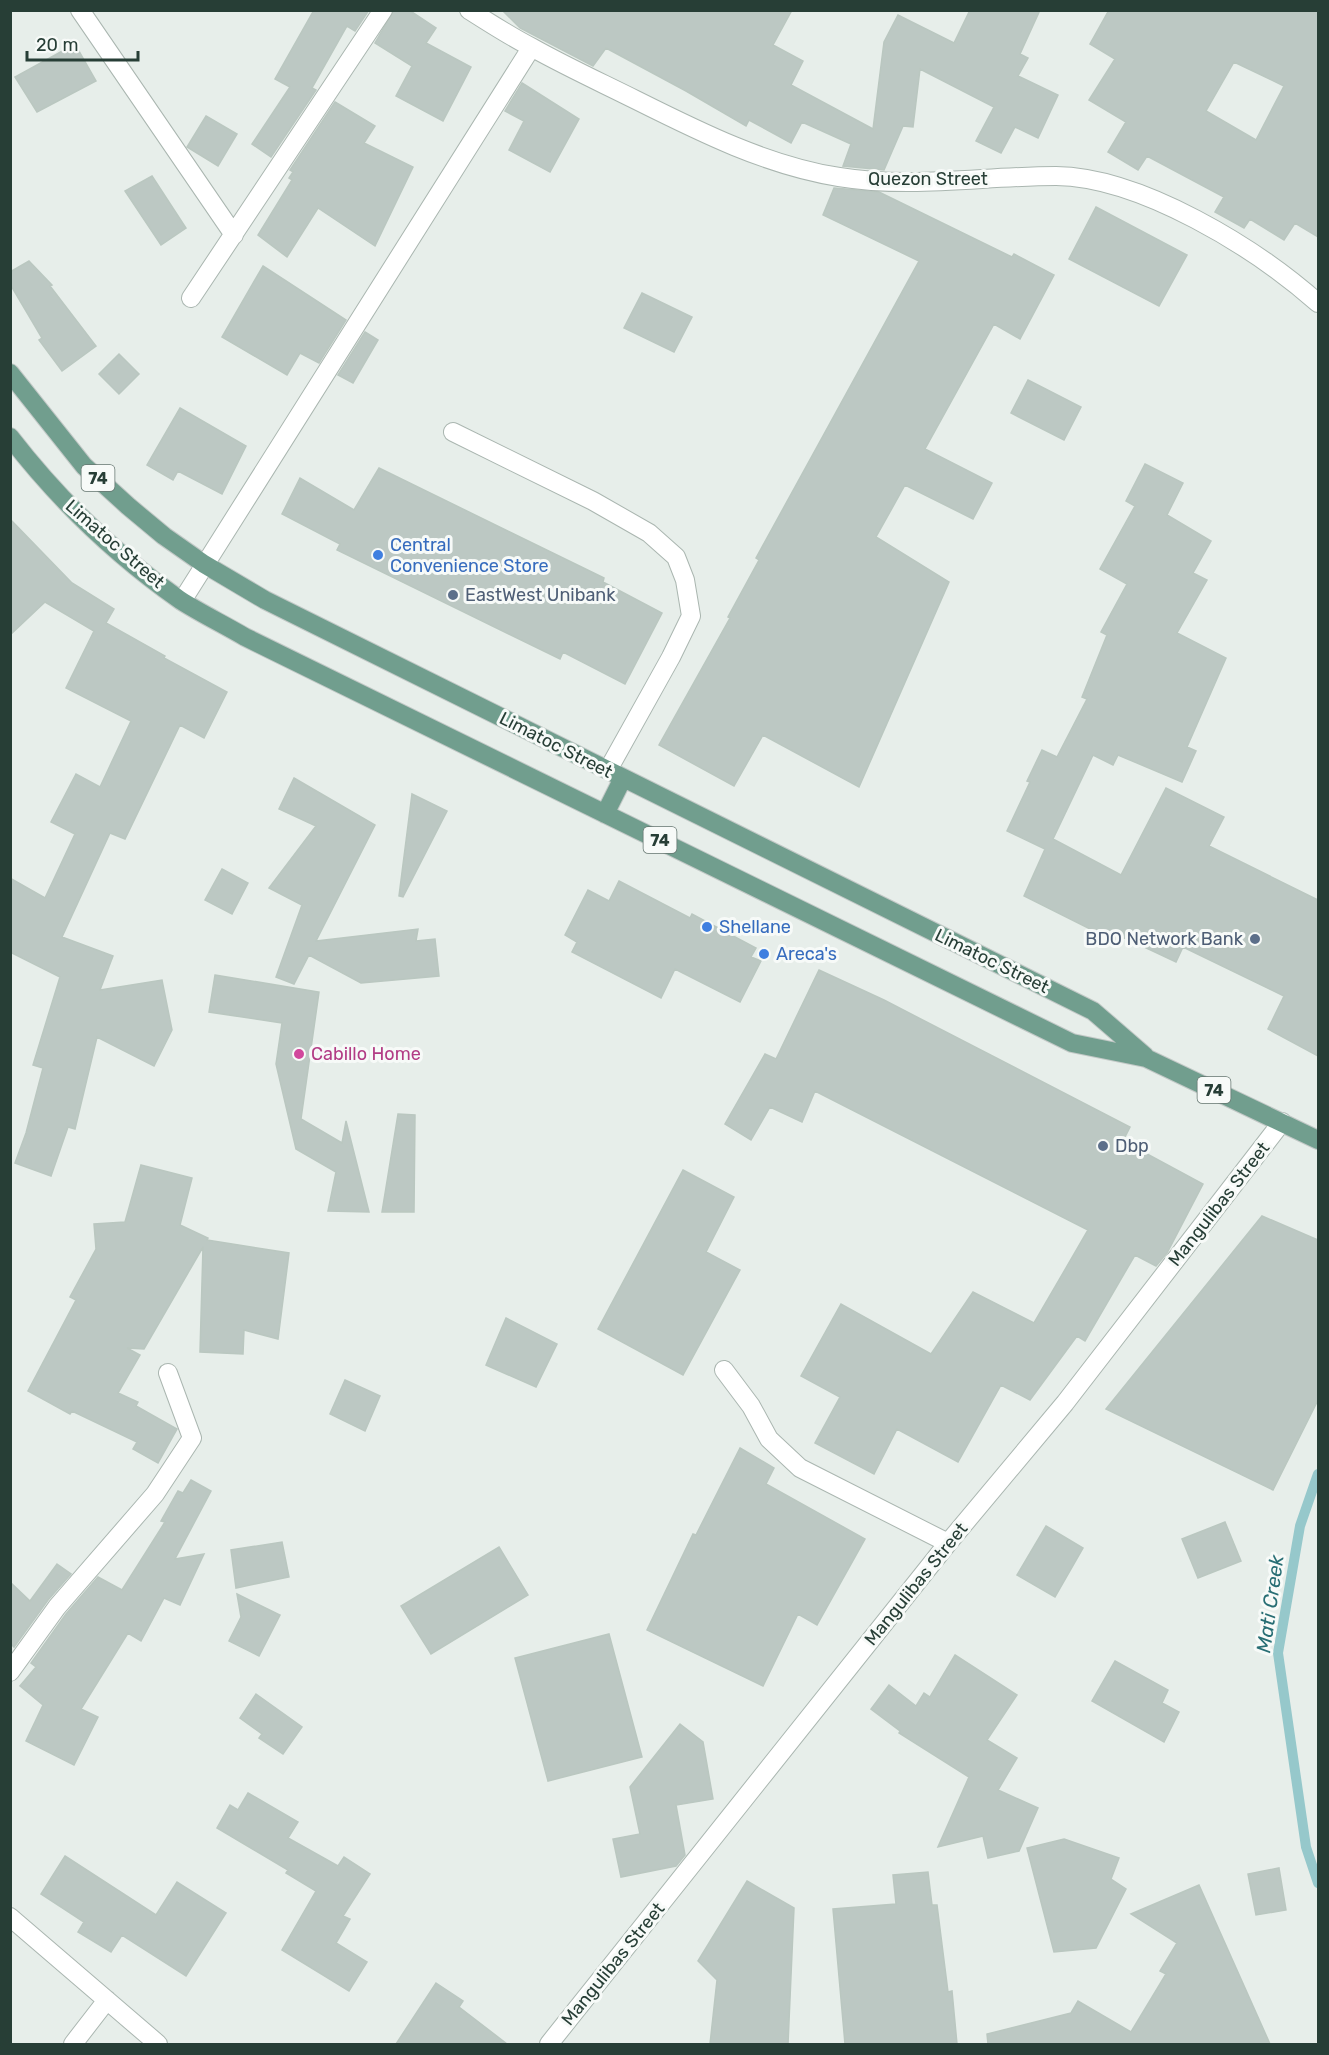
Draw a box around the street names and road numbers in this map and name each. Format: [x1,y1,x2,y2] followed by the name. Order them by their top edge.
[868,168,988,190] street label: Quezon Street
[82,465,114,491] road number: 74
[61,495,169,593] street label: Limatoc Street
[496,707,616,783] street label: Limatoc Street
[644,827,676,853] road number: 74
[931,924,1053,998] street label: Limatoc Street
[1198,1077,1230,1103] road number: 74
[1164,1137,1274,1271] street label: Mangulibas Street
[860,1518,972,1650] street label: Mangulibas Street
[557,1898,669,2030] street label: Mangulibas Street

